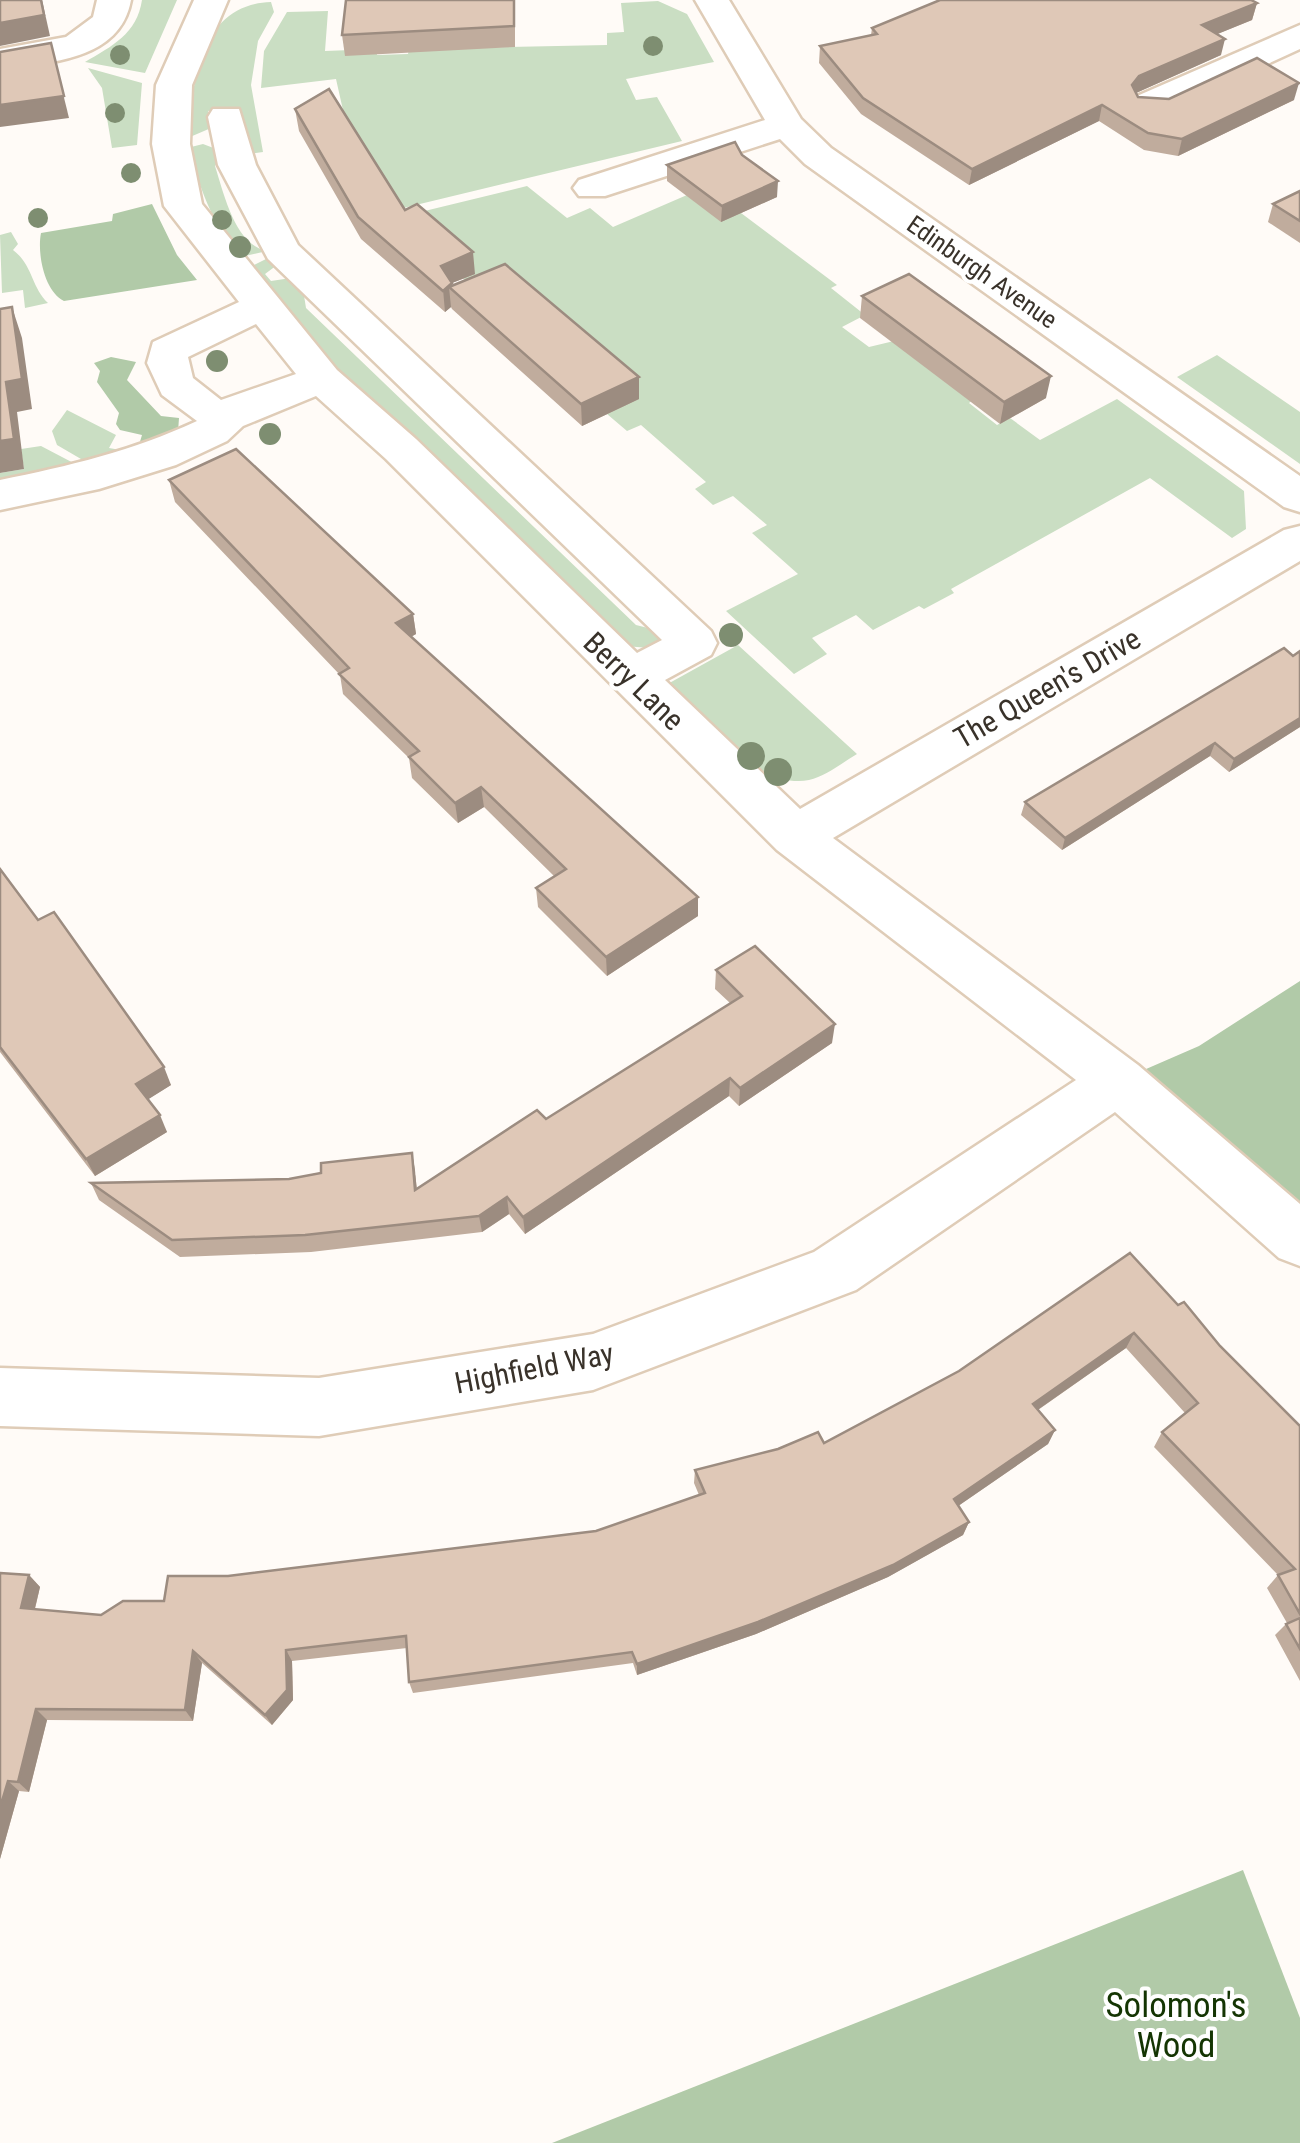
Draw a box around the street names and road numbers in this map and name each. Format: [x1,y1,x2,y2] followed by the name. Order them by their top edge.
[901,210,1063,334] street label: Edinburgh Avenue
[948,621,1146,755] street label: The Queen's Drive
[577,625,691,737] street label: Berry Lane
[452,1335,616,1401] street label: Highfield Way

